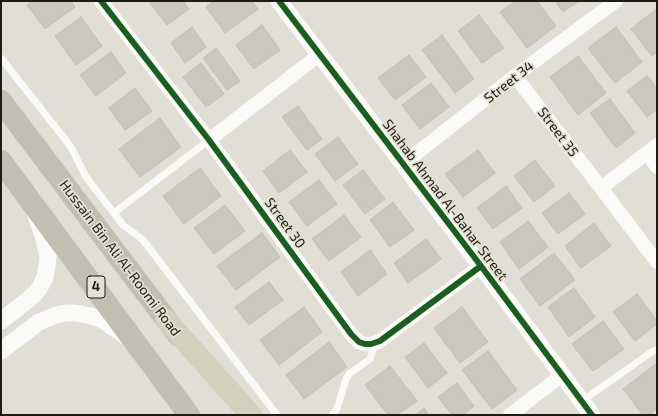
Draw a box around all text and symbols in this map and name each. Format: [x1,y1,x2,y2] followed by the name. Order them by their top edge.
[481,57,537,107] street label: Street 34
[534,104,582,160] street label: Street 35
[379,116,511,284] street label: Shahab Ahmad Al-Bahar Street
[56,177,184,339] street label: Hussain Bin Ali Al-Roomi Road
[261,194,309,252] street label: Street 30
[87,276,105,298] road number: 4

